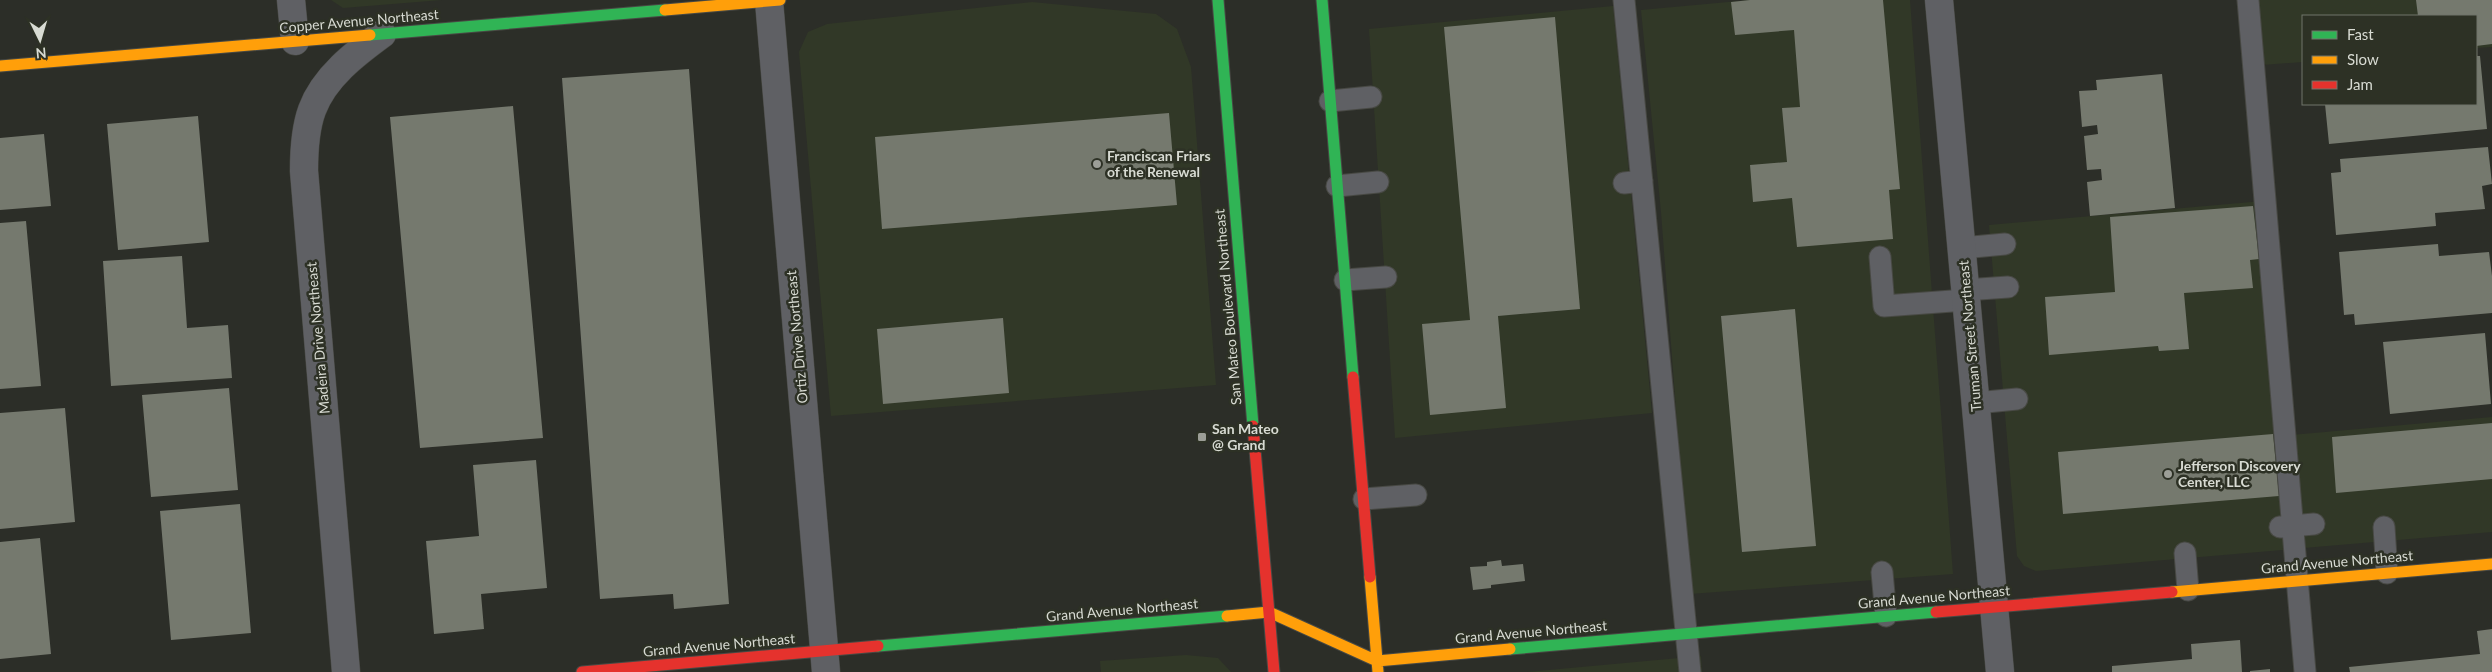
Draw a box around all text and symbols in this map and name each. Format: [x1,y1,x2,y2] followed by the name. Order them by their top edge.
[279,5,439,36] street label: Copper Avenue Northeast
[15,15,65,65] north arrow
[2302,15,2477,105] legend
[2347,25,2374,43] text: Fast
[35,45,47,62] text: N
[2347,50,2379,68] text: Slow
[2347,75,2373,93] text: Jam
[1107,147,1211,180] place label: Franciscan Friars of the Renewal
[1091,158,1103,170] marker: Franciscan Friars of the Renewal
[1210,208,1245,406] street label: San Mateo Boulevard Northeast
[1954,260,1985,412] street label: Truman Street Northeast
[302,261,333,415] street label: Madeira Drive Northeast
[782,270,811,404] street label: Ortiz Drive Northeast
[1212,420,1279,453] place label: San Mateo @ Grand
[1196,431,1208,443] marker: San Mateo @ Grand
[2178,457,2301,490] place label: Jefferson Discovery Center, LLC
[2162,468,2174,480] marker: Jefferson Discovery Center, LLC
[2260,546,2414,577] street label: Grand Avenue Northeast
[1857,581,2011,612] street label: Grand Avenue Northeast
[1045,594,1199,625] street label: Grand Avenue Northeast
[1454,616,1608,647] street label: Grand Avenue Northeast
[642,629,796,660] street label: Grand Avenue Northeast

